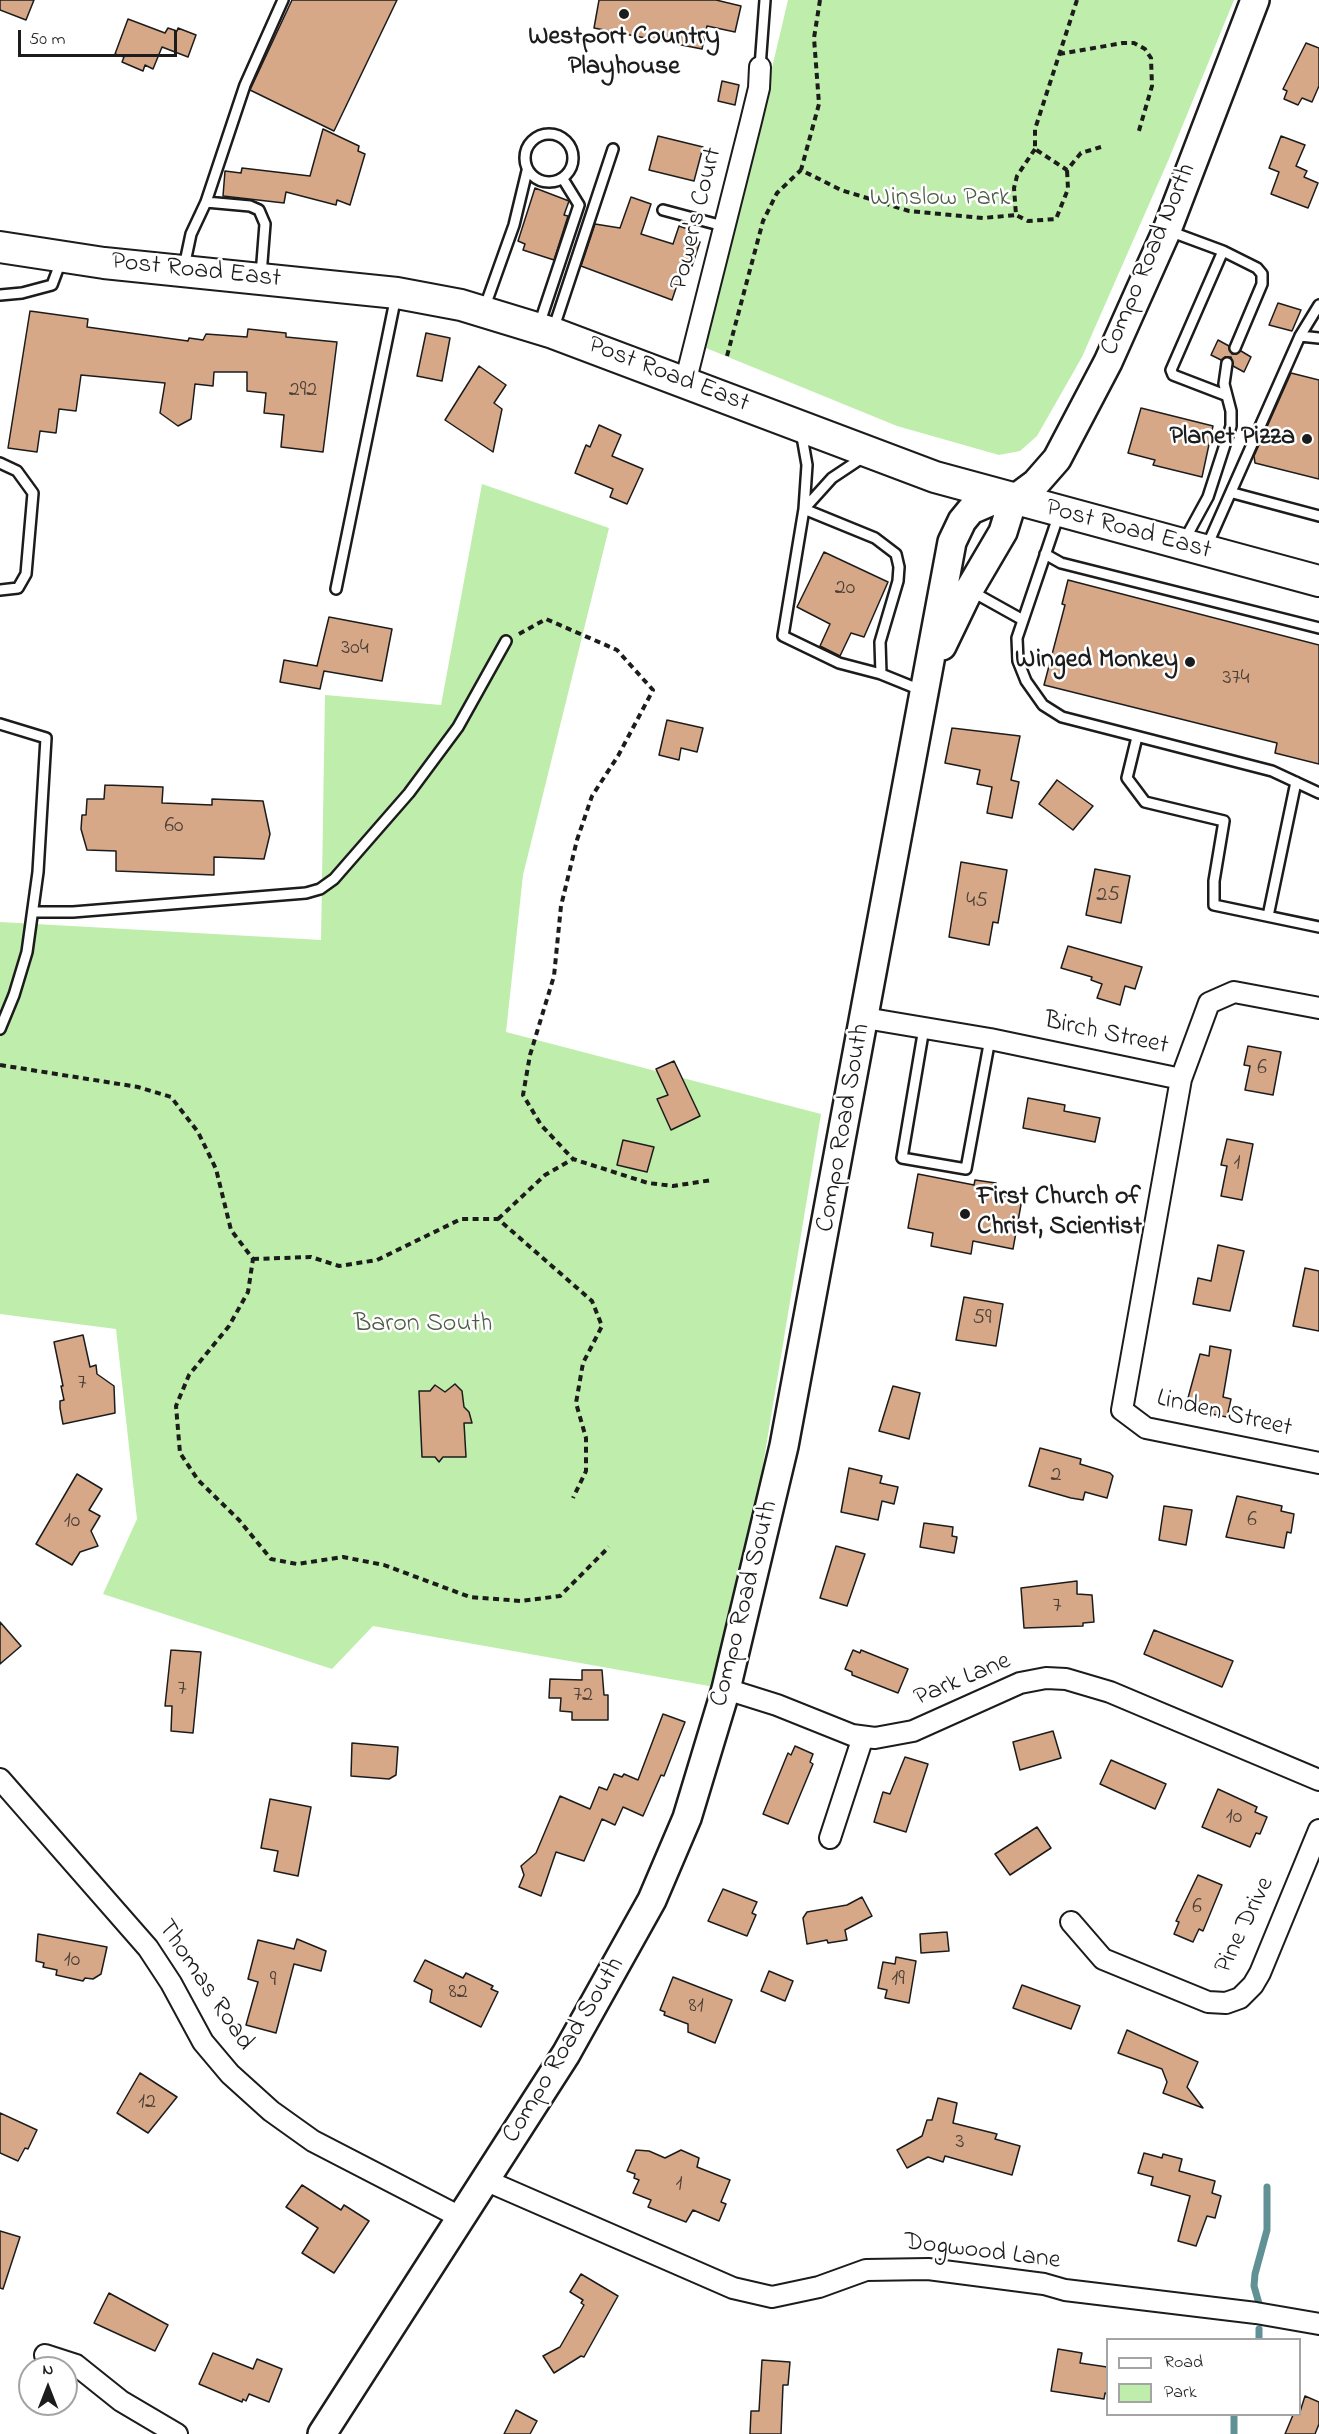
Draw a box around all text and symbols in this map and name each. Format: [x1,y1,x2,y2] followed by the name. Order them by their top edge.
[617,7,631,21] marker: Westport Country Playhouse
[21,18,180,56] scale bar
[528,23,720,84] place label: Westport Country Playhouse
[29,27,66,53] text: 50 m
[665,145,731,293] street label: Power's Court
[1096,159,1204,361] street label: Compo Road North
[870,184,1010,216] park label: Winslow Park
[110,248,282,296] street label: Post Road East
[583,331,753,421] street label: Post Road East
[289,378,317,404] house number: 292
[1169,423,1295,455] place label: Planet Pizza
[1300,432,1314,446] marker: Planet Pizza
[1042,494,1214,568] street label: Post Road East
[835,576,855,602] house number: 20
[341,636,369,662] house number: 304
[1015,646,1178,678] place label: Winged Monkey
[1183,655,1197,669] marker: Winged Monkey
[1222,666,1250,692] house number: 374
[164,814,184,840] house number: 60
[1096,883,1120,909] house number: 25
[966,889,988,915] house number: 45
[1041,1007,1171,1063] street label: Birch Street
[811,1021,879,1235] street label: Compo Road South
[1257,1056,1267,1082] house number: 6
[1234,1151,1240,1177] house number: 1
[977,1183,1142,1244] place label: First Church of Christ, Scientist
[958,1207,972,1221] marker: First Church of Christ, Scientist
[972,1306,992,1332] house number: 59
[354,1310,492,1342] park label: Baron South
[77,1371,87,1397] house number: 7
[1153,1384,1295,1446] street label: Linden Street
[1051,1463,1061,1489] house number: 2
[705,1498,787,1710] street label: Compo Road South
[1247,1508,1257,1534] house number: 6
[64,1509,80,1535] house number: 10
[1052,1594,1062,1620] house number: 7
[910,1647,1016,1715] street label: Park Lane
[177,1677,187,1703] house number: 7
[573,1683,593,1709] house number: 72
[1226,1805,1242,1831] house number: 10
[1209,1873,1283,1979] street label: Pine Drive
[1192,1895,1202,1921] house number: 6
[149,1915,259,2057] street label: Thomas Road
[64,1948,80,1974] house number: 10
[497,1952,633,2150] street label: Compo Road South
[891,1967,905,1993] house number: 19
[270,1968,276,1994] house number: 9
[448,1980,468,2006] house number: 82
[688,1994,704,2020] house number: 81
[138,2090,156,2116] house number: 12
[955,2130,965,2156] house number: 3
[676,2172,682,2198] house number: 1
[902,2228,1062,2278] street label: Dogwood Lane
[1106,2338,1301,2416] legend
[1164,2350,1203,2376] text: Road
[18,2356,78,2416] north arrow
[43,2358,53,2382] text: N
[1164,2380,1197,2406] text: Park

